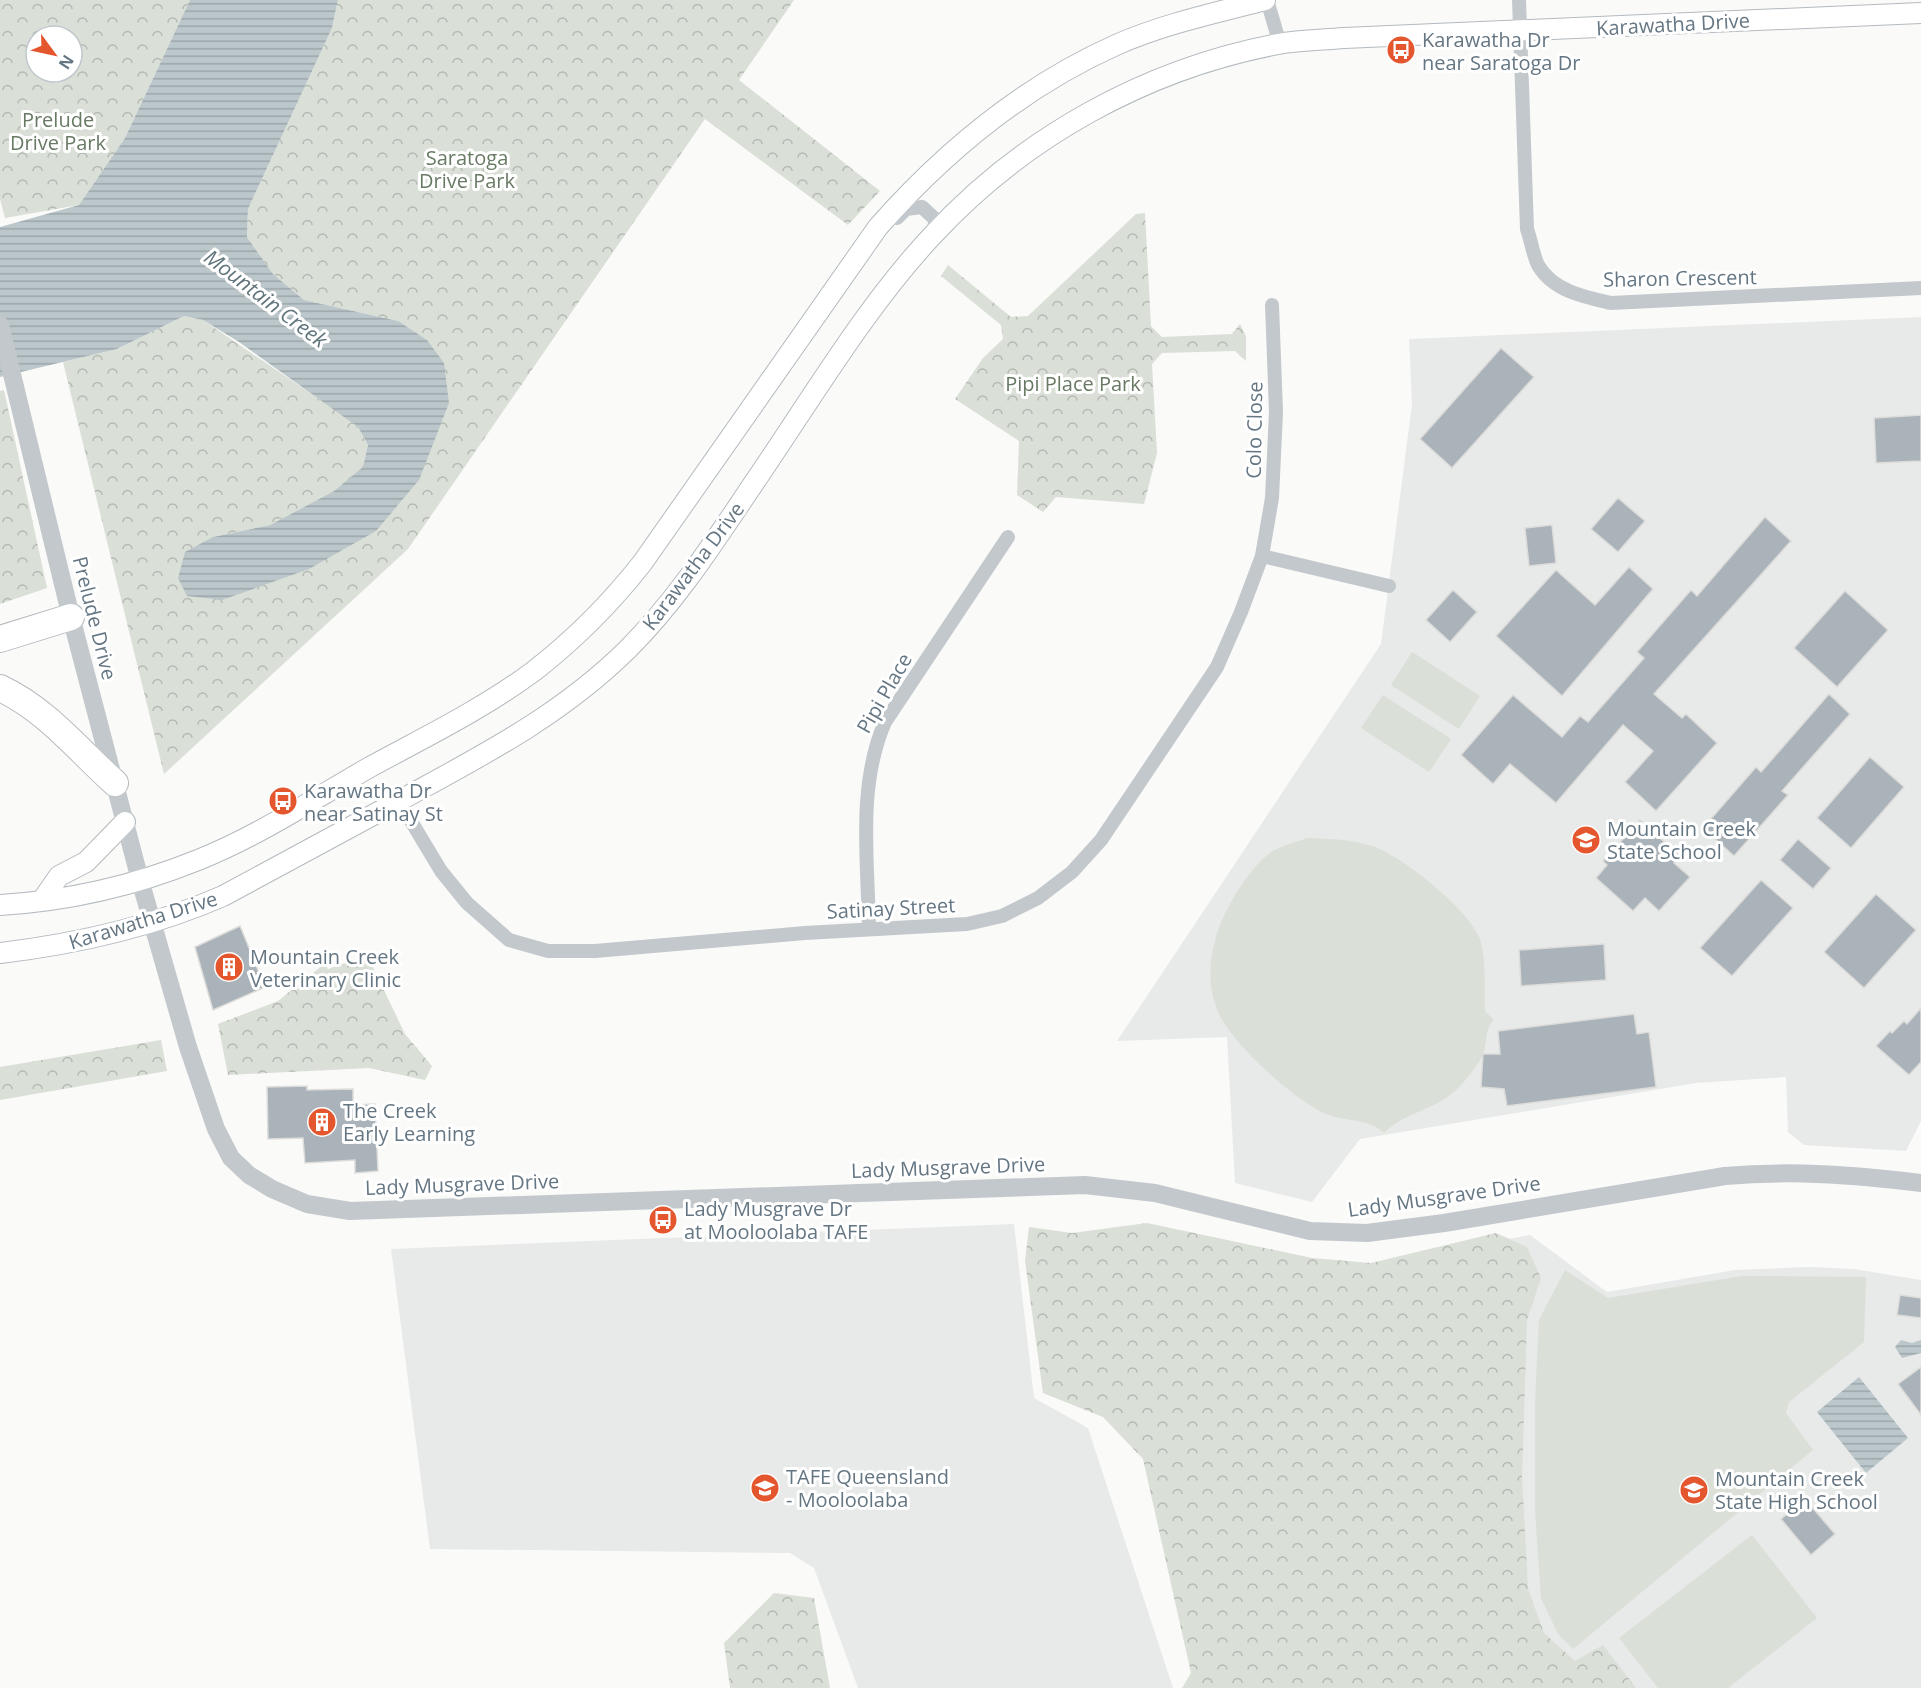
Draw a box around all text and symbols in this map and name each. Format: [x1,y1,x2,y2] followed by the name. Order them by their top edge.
[1595,6,1751,42] street label: Karawatha Drive
[24,24,84,84] north arrow
[1422,26,1580,76] place label: Karawatha Dr near Saratoga Dr
[1385,34,1417,66] bus stop icon: Karawatha Dr near Saratoga Dr
[54,51,79,74] text: N
[10,106,106,156] park label: Prelude Drive Park
[419,144,515,194] park label: Saratoga Drive Park
[199,243,334,354] water label: Mountain Creek
[1603,263,1757,293] street label: Sharon Crescent
[1005,370,1141,397] park label: Pipi Place Park
[1240,381,1268,479] street label: Colo Close
[636,496,750,636] street label: Karawatha Drive
[67,553,123,683] street label: Prelude Drive
[850,648,918,738] street label: Pipi Place
[304,777,443,827] place label: Karawatha Dr near Satinay St
[267,785,299,817] bus stop icon: Karawatha Dr near Satinay St
[1607,815,1757,865] place label: Mountain Creek State School
[1570,824,1602,856] school or university icon: Mountain Creek State School
[65,885,221,955] street label: Karawatha Drive
[826,891,956,925] street label: Satinay Street
[250,943,401,993] place label: Mountain Creek Veterinary Clinic
[213,951,245,983] building icon: Mountain Creek Veterinary Clinic
[343,1097,475,1147] place label: The Creek Early Learning
[306,1106,338,1138] building icon: The Creek Early Learning
[850,1150,1046,1184] street label: Lady Musgrave Drive
[364,1167,560,1201] street label: Lady Musgrave Drive
[1346,1169,1542,1223] street label: Lady Musgrave Drive
[684,1195,868,1245] place label: Lady Musgrave Dr at Mooloolaba TAFE
[647,1204,679,1236] bus stop icon: Lady Musgrave Dr at Mooloolaba TAFE
[786,1463,949,1513] place label: TAFE Queensland - Mooloolaba
[1715,1465,1878,1515] place label: Mountain Creek State High School
[749,1472,781,1504] school or university icon: TAFE Queensland - Mooloolaba
[1678,1474,1710,1506] school or university icon: Mountain Creek State High School

